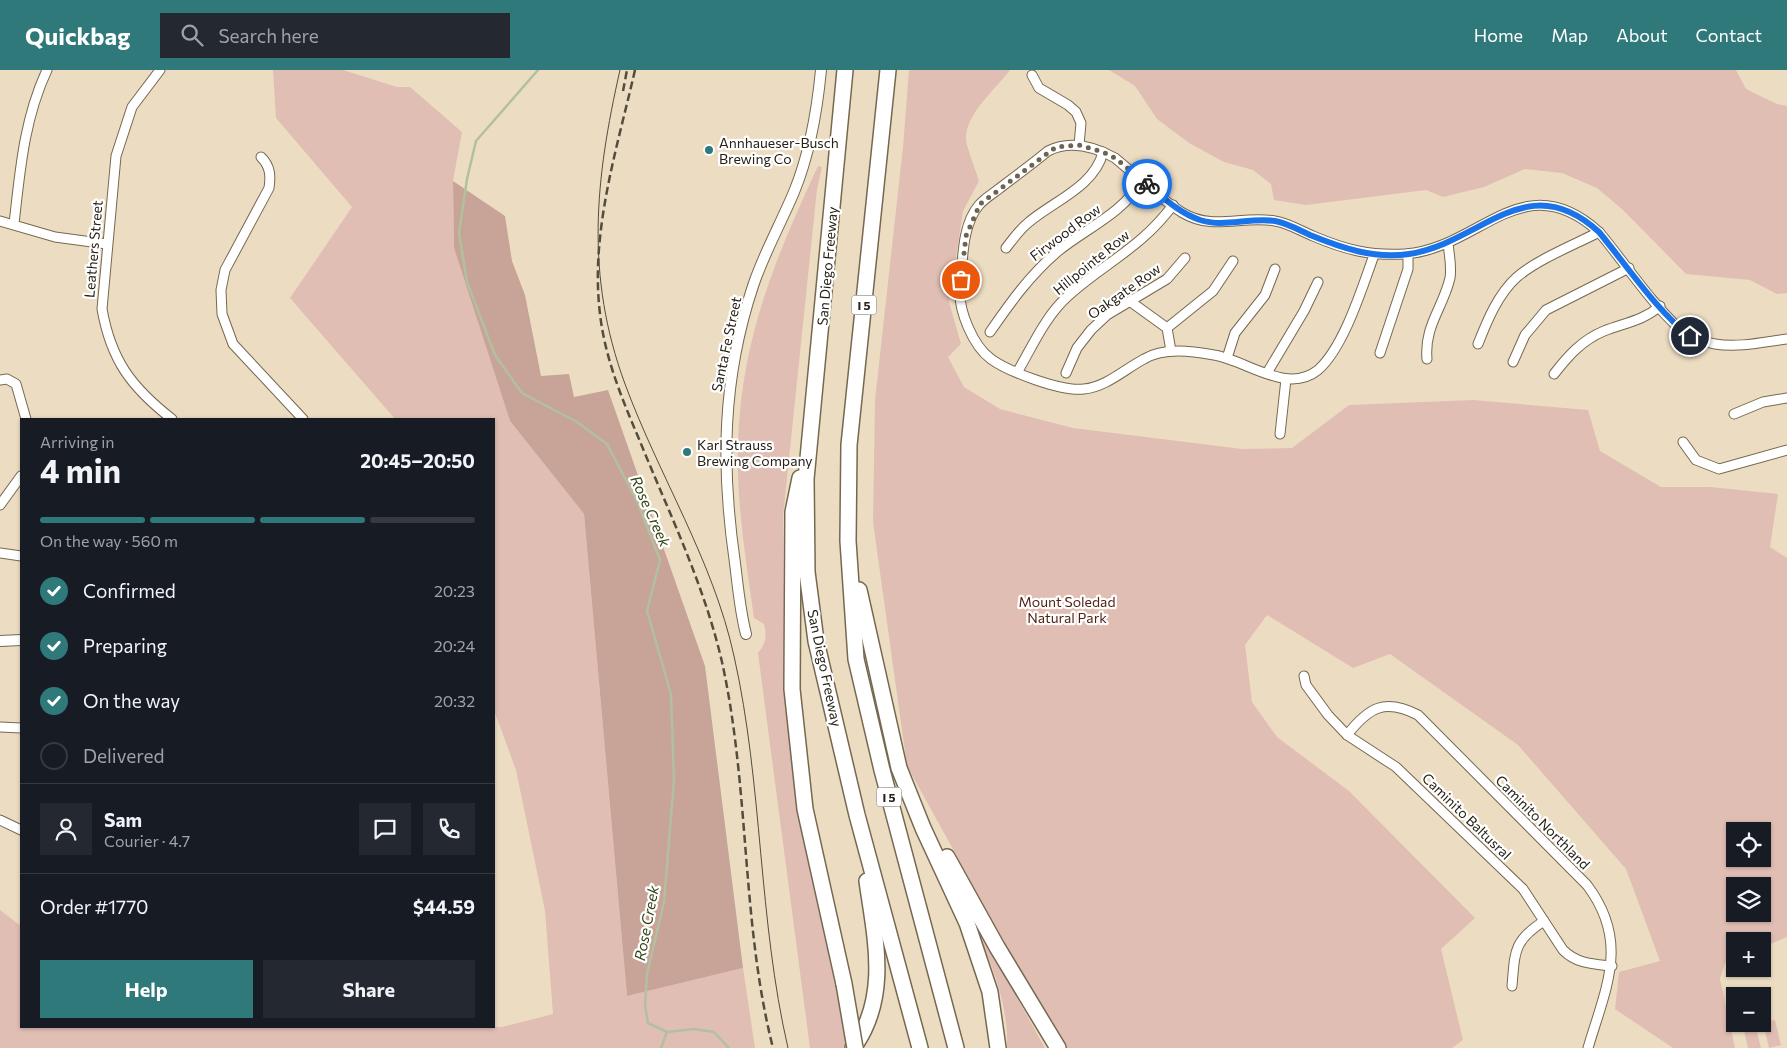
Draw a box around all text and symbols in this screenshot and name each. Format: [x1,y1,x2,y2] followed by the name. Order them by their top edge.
[160,13,510,58] search box
[25,21,130,50] text: Quickbag
[178,21,206,49] icon: search
[218,24,319,47] text: Search here
[1474,24,1523,46] text: Home
[1551,24,1588,46] text: Map
[1616,24,1668,46] text: About
[1696,24,1762,46] text: Contact
[719,134,839,167] place label: Annhaueser-Busch Brewing Co
[703,144,715,156] marker: Annhaueser-Busch Brewing Co
[1122,159,1172,209] courier
[1133,170,1161,198] icon: bike
[80,199,106,298] street label: Leathers Street
[1026,200,1104,264] street label: Firwood Row
[813,206,841,326] street label: San Diego Freeway
[1049,226,1133,298] street label: Hillpointe Row
[940,259,982,301] pin
[1084,260,1164,322] street label: Oakgate Row
[947,266,975,294] icon: bag
[708,295,744,393] street label: Santa Fe Street
[852,296,876,314] road number: I 5
[1669,315,1711,357] pin
[1676,322,1704,350] icon: home
[40,432,114,451] text: Arriving in
[697,436,813,469] place label: Karl Strauss Brewing Company
[681,446,693,458] marker: Karl Strauss Brewing Company
[360,449,475,472] text: 20:45–20:50
[40,450,121,490] text: 4 min
[627,473,675,550] water label: Rose Creek
[40,531,178,550] text: On the way · 560 m
[40,577,68,605] icon: check
[83,579,176,602] text: Confirmed
[434,581,475,600] text: 20:23
[1018,593,1116,626] park label: Mount Soledad Natural Park
[804,608,846,728] street label: San Diego Freeway
[40,632,68,660] icon: check
[83,634,167,657] text: Preparing
[434,636,475,655] text: 20:24
[40,687,68,715] icon: check
[83,689,180,712] text: On the way
[434,691,475,710] text: 20:32
[83,744,164,767] text: Delivered
[1419,769,1515,863] street label: Caminito Baltusral
[1492,771,1594,873] street label: Caminito Northland
[876,788,902,806] road number: I 5
[40,803,92,855] button: person
[359,803,411,855] button: chat
[423,803,475,855] button: phone
[104,808,142,831] text: Sam
[1726,822,1771,1032] map controls
[1726,822,1771,867] button: locate
[104,831,190,850] text: Courier · 4.7
[1726,877,1771,922] button: layers
[630,883,662,962] water label: Rose Creek
[40,895,149,918] text: Order #1770
[413,895,475,918] text: $44.59
[1726,932,1771,977] button: +
[40,960,253,1018] button: Help
[263,960,475,1018] button: Share
[1726,987,1771,1032] button: −

